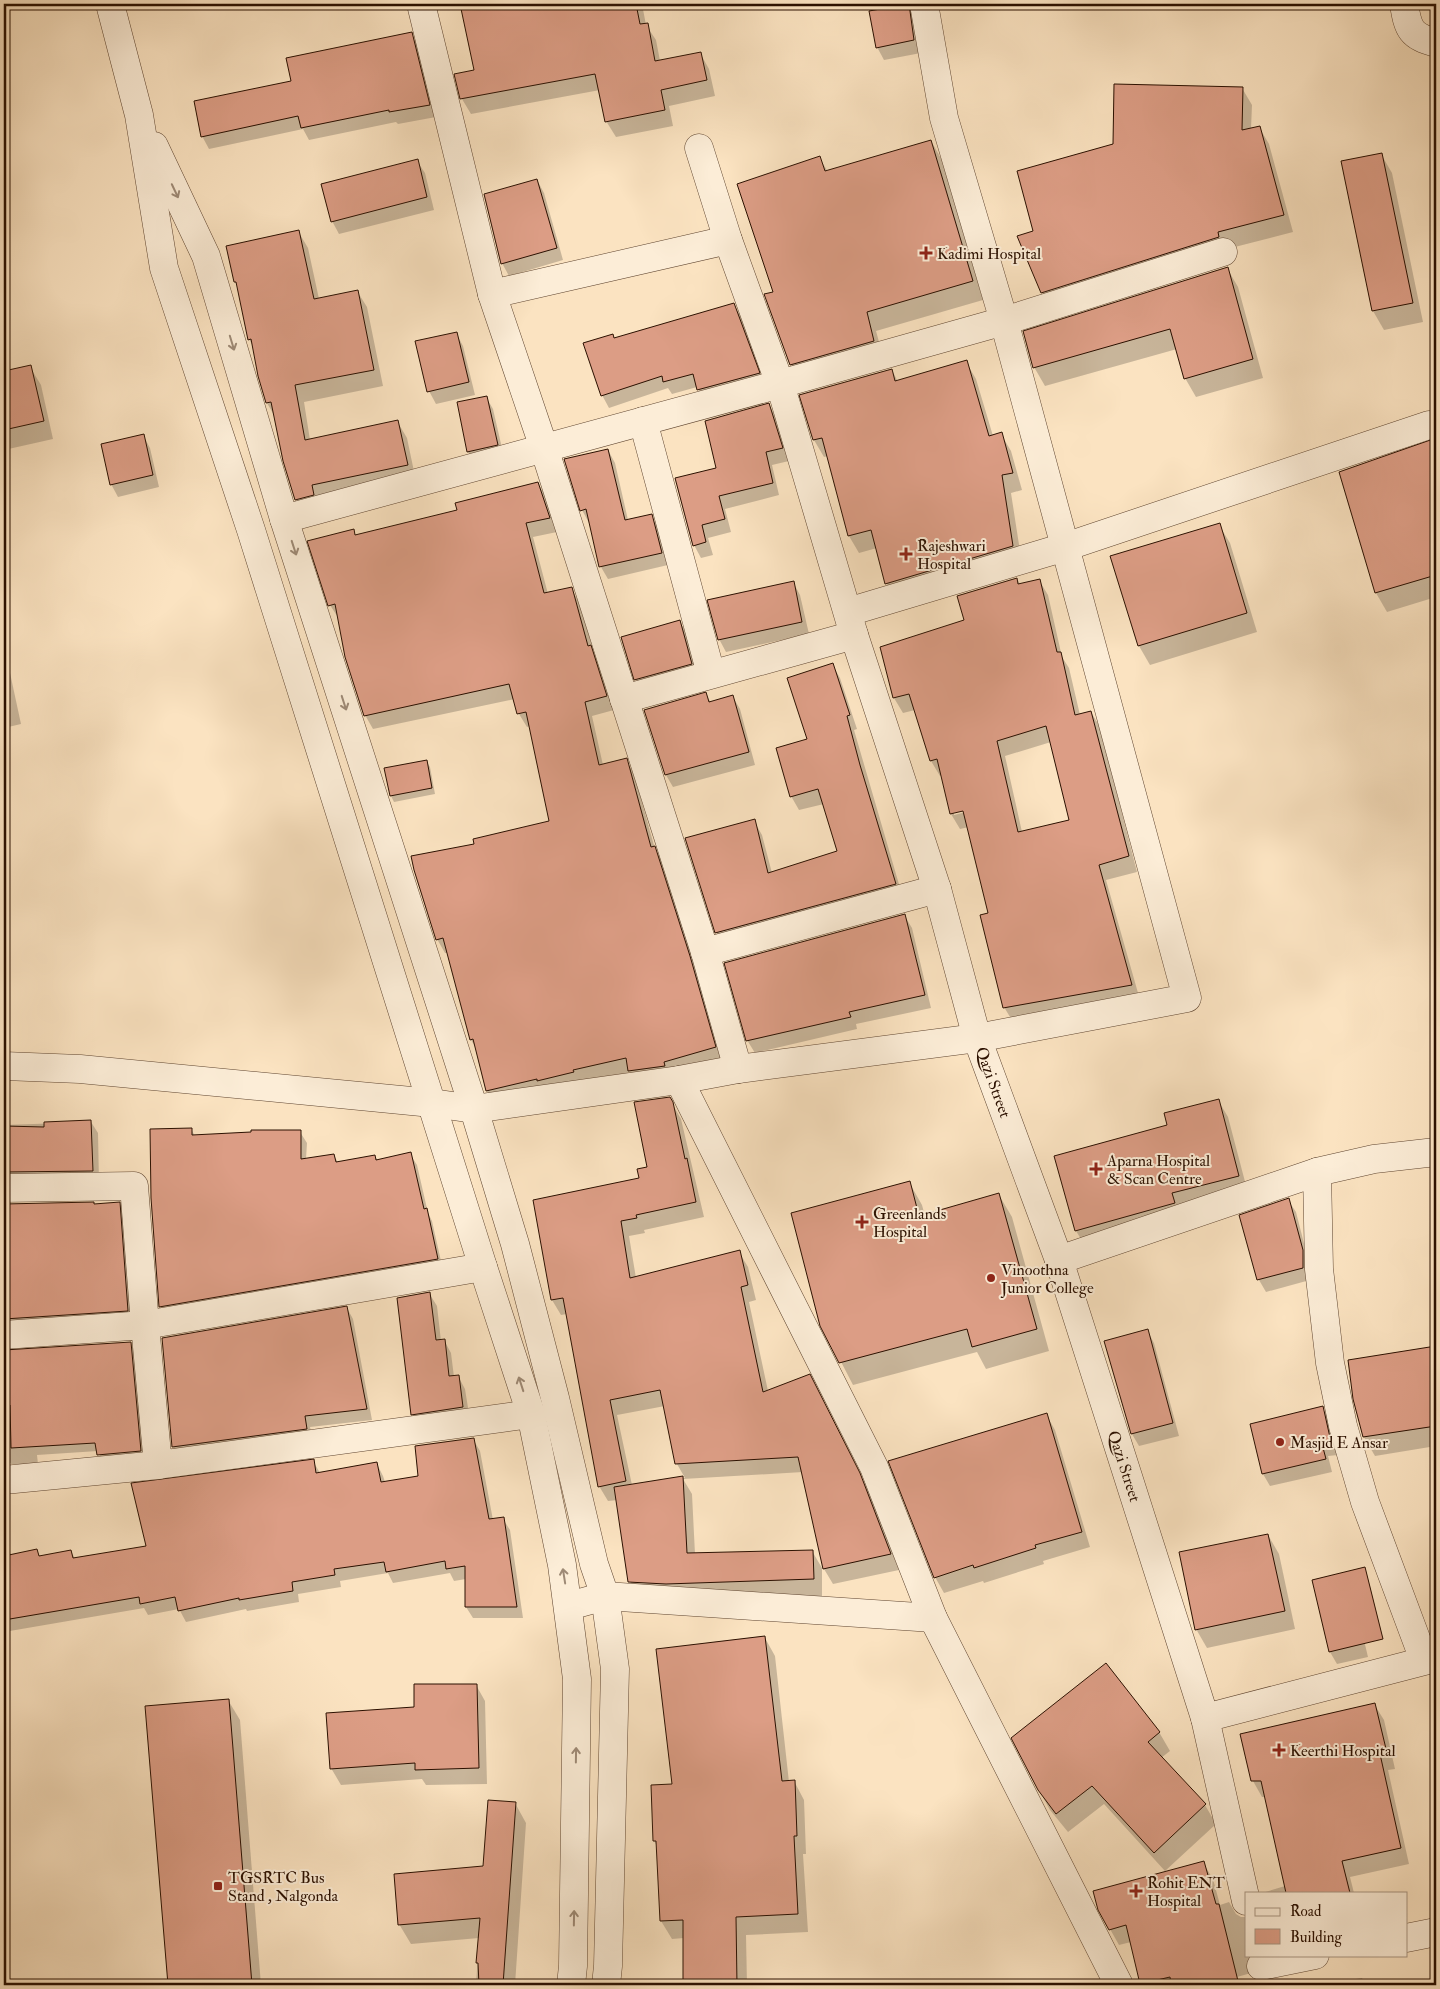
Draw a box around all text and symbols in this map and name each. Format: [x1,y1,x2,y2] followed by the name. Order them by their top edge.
[171,183,180,198] one-way arrow
[937,244,1041,265] place label: Kadimi Hospital
[919,246,933,260] marker: Kadimi Hospital
[227,334,237,350] one-way arrow
[917,536,986,575] place label: Rajeshwari Hospital
[289,540,299,556] one-way arrow
[899,547,913,561] marker: Rajeshwari Hospital
[339,695,349,711] one-way arrow
[971,1044,1015,1121] street label: Qazi Street
[1106,1151,1210,1189] place label: Aparna Hospital & Scan Centre
[1089,1162,1103,1176] marker: Aparna Hospital & Scan Centre
[873,1204,946,1243] place label: Greenlands Hospital
[855,1215,869,1229] marker: Greenlands Hospital
[1000,1260,1094,1299] place label: Vinoothna Junior College
[985,1272,997,1284] marker: Vinoothna Junior College
[516,1376,525,1392] one-way arrow
[1103,1428,1145,1505] street label: Qazi Street
[1290,1433,1388,1453] place label: Masjid E Ansar
[1274,1436,1286,1448] marker: Masjid E Ansar
[559,1568,569,1584] one-way arrow
[1290,1741,1396,1762] place label: Keerthi Hospital
[1272,1743,1286,1757] marker: Keerthi Hospital
[571,1748,581,1764] one-way arrow
[228,1868,339,1906] place label: TGSRTC Bus Stand , Nalgonda
[1147,1873,1225,1912] place label: Rohit ENT Hospital
[212,1880,224,1892] marker: TGSRTC Bus Stand , Nalgonda
[1129,1884,1143,1898] marker: Rohit ENT Hospital
[1245,1892,1408,1956] legend
[1290,1902,1322,1921] text: Road
[569,1910,579,1926] one-way arrow
[1290,1928,1342,1947] text: Building

